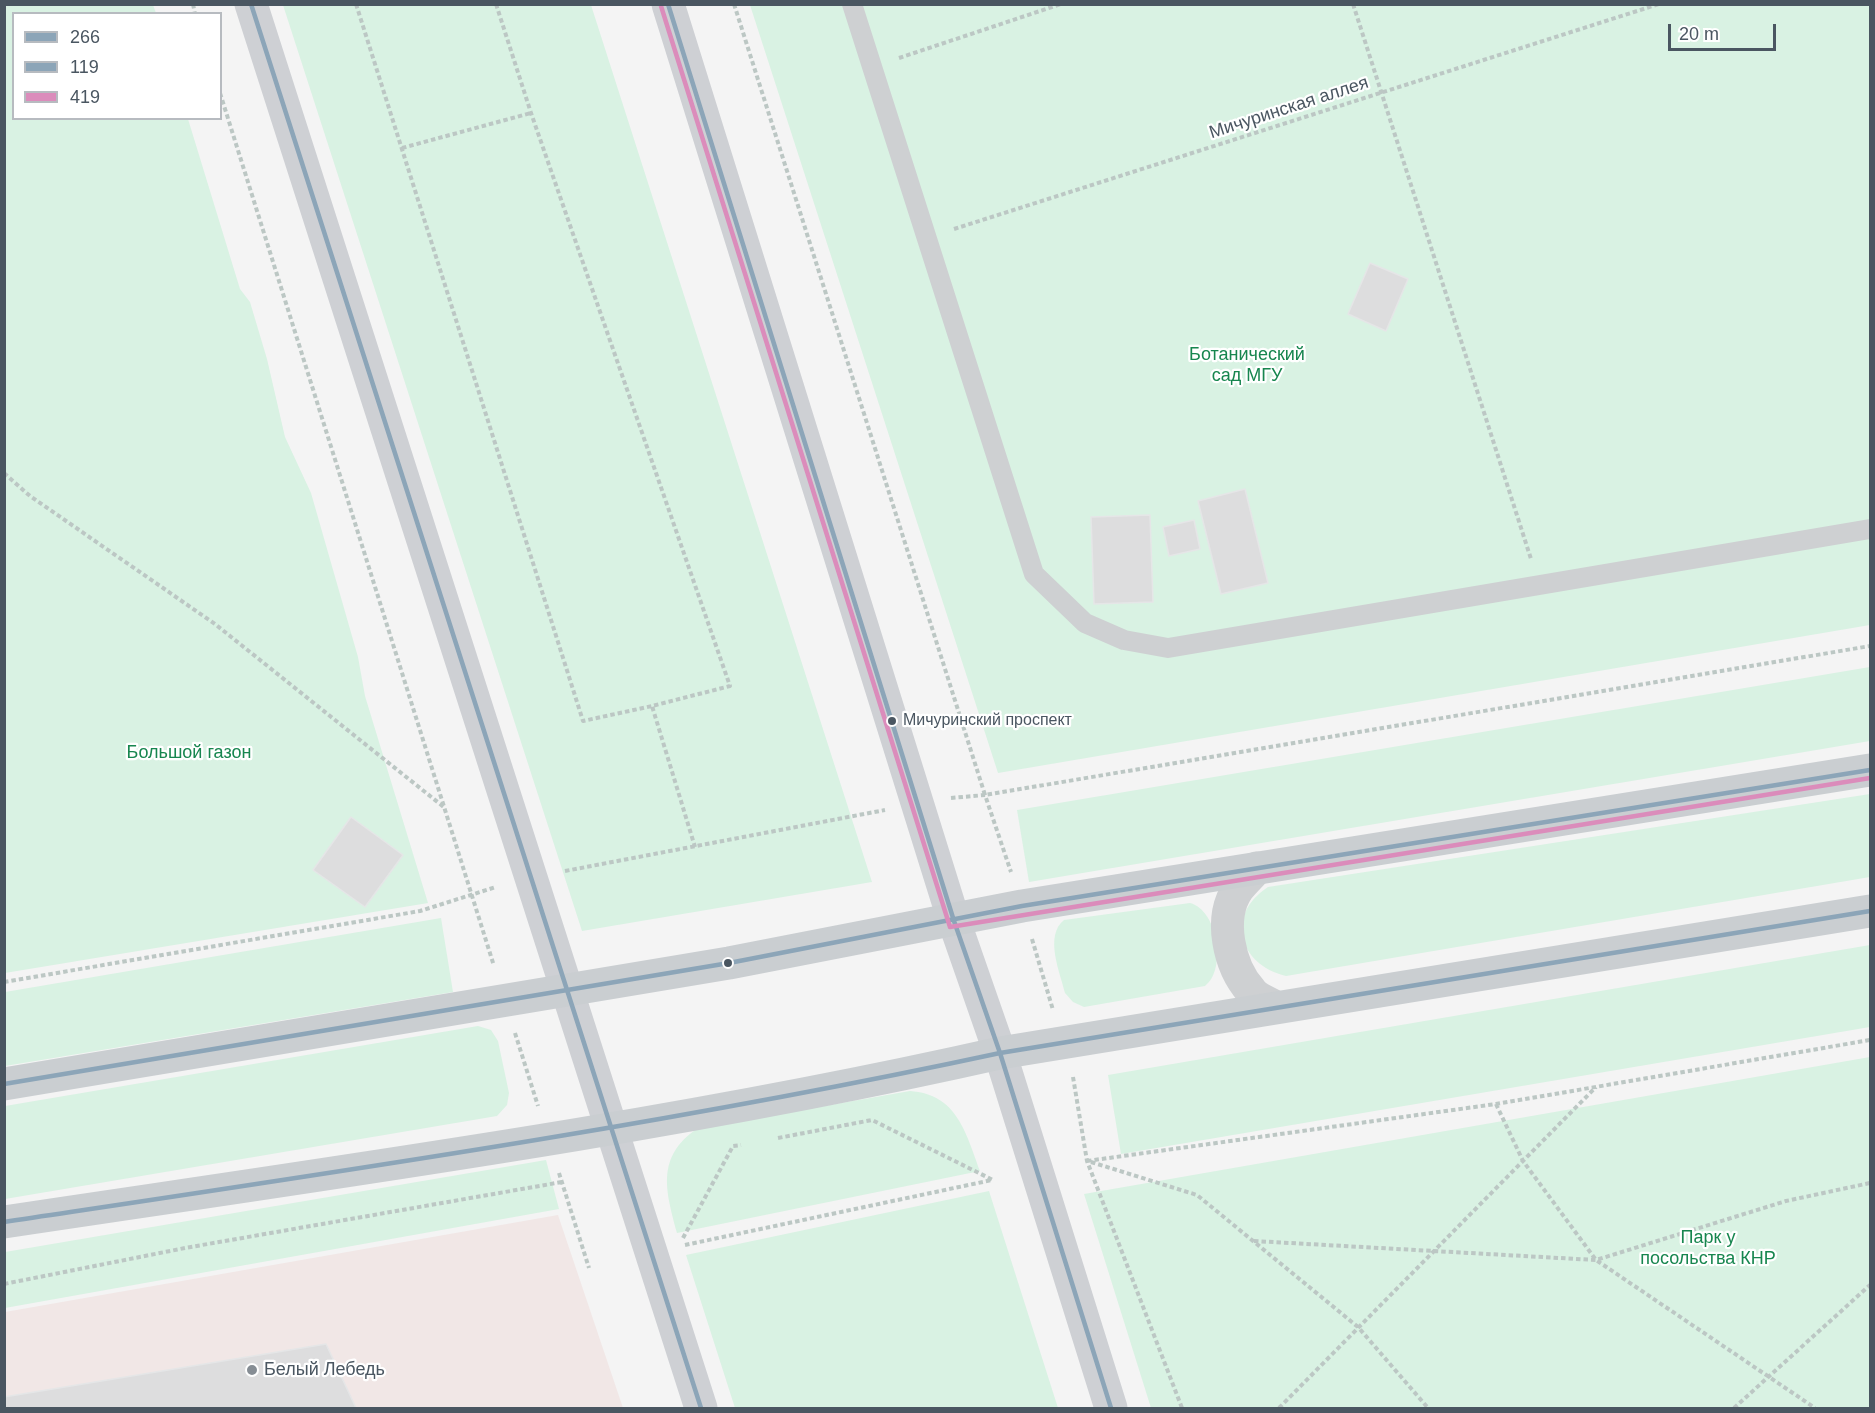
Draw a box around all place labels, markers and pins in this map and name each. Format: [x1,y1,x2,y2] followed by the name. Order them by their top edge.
[903,711,1072,731] place label: Мичуринский проспект
[886,715,898,727] marker: Мичуринский проспект
[722,957,734,969] unlabelled marker
[264,1359,385,1381] place label: Белый Лебедь
[245,1363,259,1377] marker: Белый Лебедь

